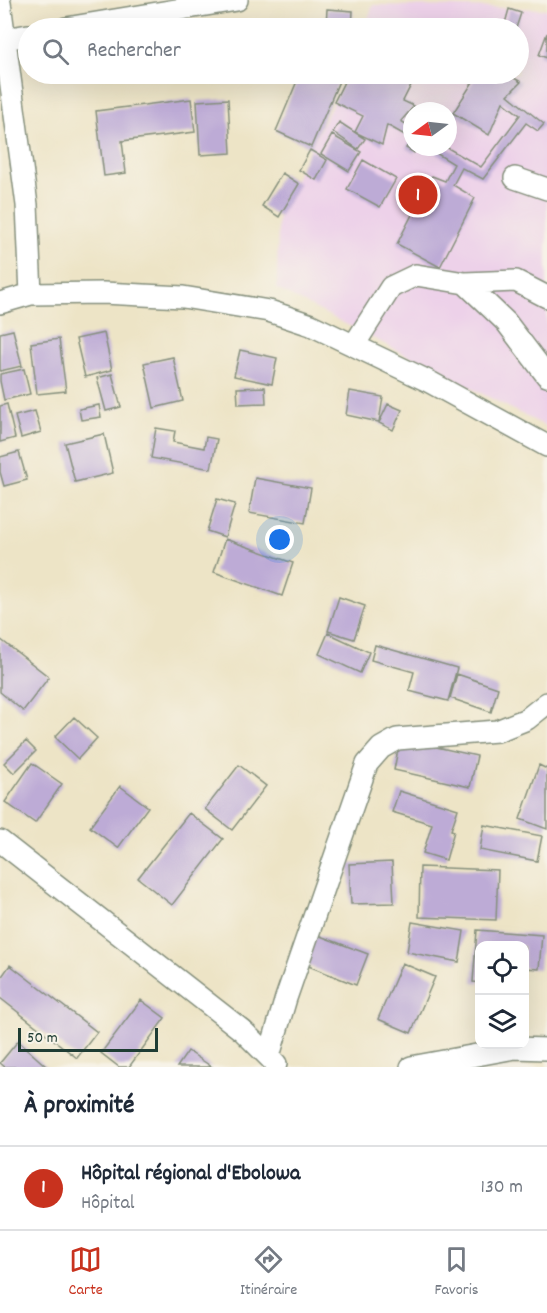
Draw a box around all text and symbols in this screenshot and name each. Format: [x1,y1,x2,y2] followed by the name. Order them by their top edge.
[18,18,529,84] search box
[39,35,72,68] icon: search
[87,36,181,67] text: Rechercher
[403,102,457,156] north arrow
[398,172,438,218] pin: 1
[265,525,294,554] your location
[475,941,529,1049] map controls
[475,941,529,995] button: locate
[475,995,529,1049] button: layers
[18,1025,158,1052] scale bar
[27,1027,58,1050] text: 50 m
[24,1088,134,1125] text: À proximité
[81,1159,300,1190] text: Hôpital régional d'Ebolowa
[41,1174,46,1202] text: 1
[481,1174,523,1202] text: 130 m
[81,1190,135,1218] text: Hôpital
[69,1243,103,1302] tab: Carte
[240,1243,297,1302] tab: Itinéraire
[434,1243,478,1302] tab: Favoris

